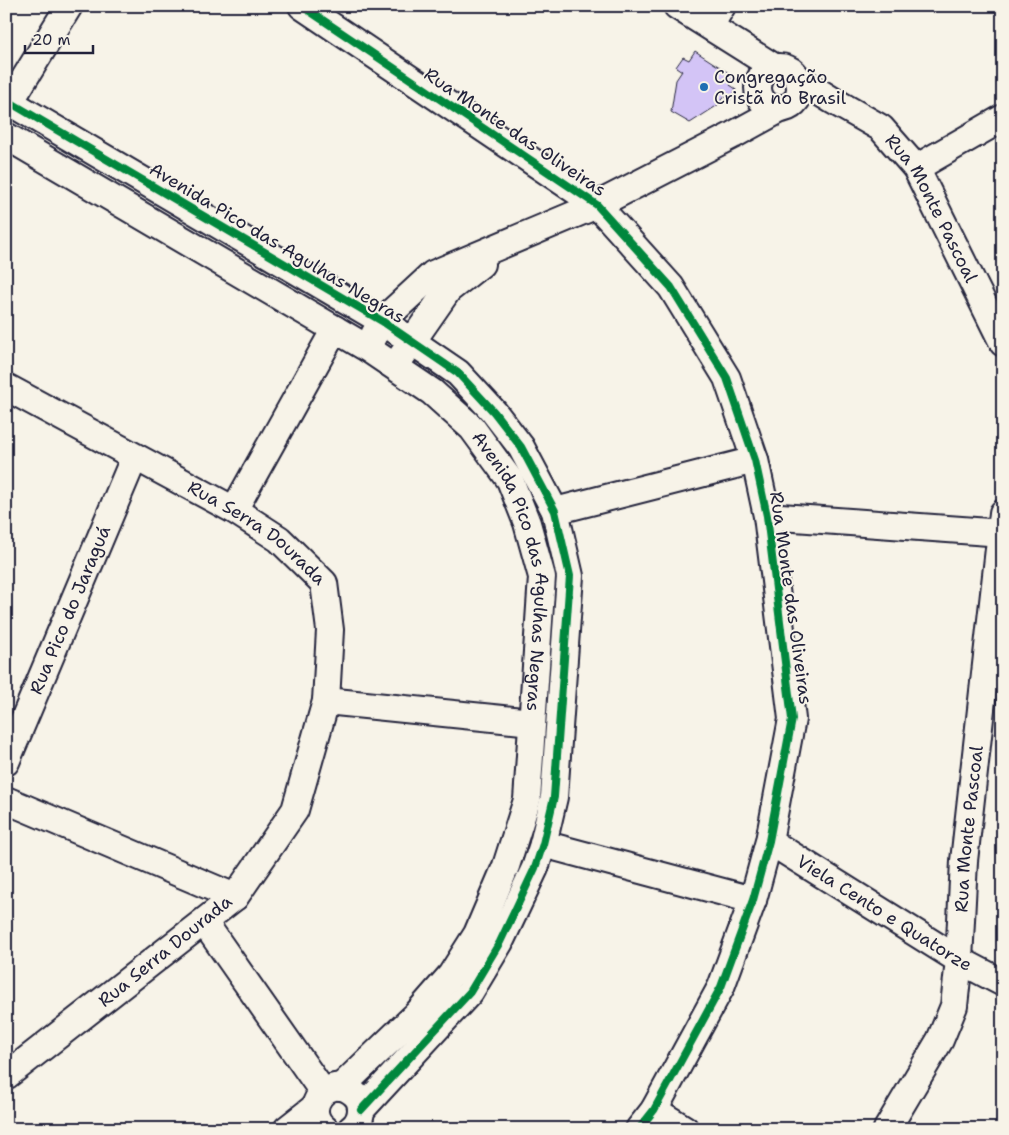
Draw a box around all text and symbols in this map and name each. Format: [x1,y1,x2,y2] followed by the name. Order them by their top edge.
[25,22,92,54] scale bar
[32,30,71,50] text: 20 m
[419,62,611,202] street label: Rua Monte das Oliveiras
[714,65,847,110] place label: Congregação Cristã no Brasil
[698,81,710,93] marker: Congregação Cristã no Brasil
[880,129,983,287] street label: Rua Monte Pascoal
[145,157,409,329] street label: Avenida Pico das Agulhas Negras
[466,427,554,712] street label: Avenida Pico das Agulhas Negras
[183,475,331,590] street label: Rua Serra Dourada
[764,490,818,706] street label: Rua Monte das Oliveiras
[24,522,116,698] street label: Rua Pico do Jaraguá
[949,744,989,913] street label: Rua Monte Pascoal
[792,849,976,977] street label: Viela Cento e Quatorze
[93,890,237,1012] street label: Rua Serra Dourada

